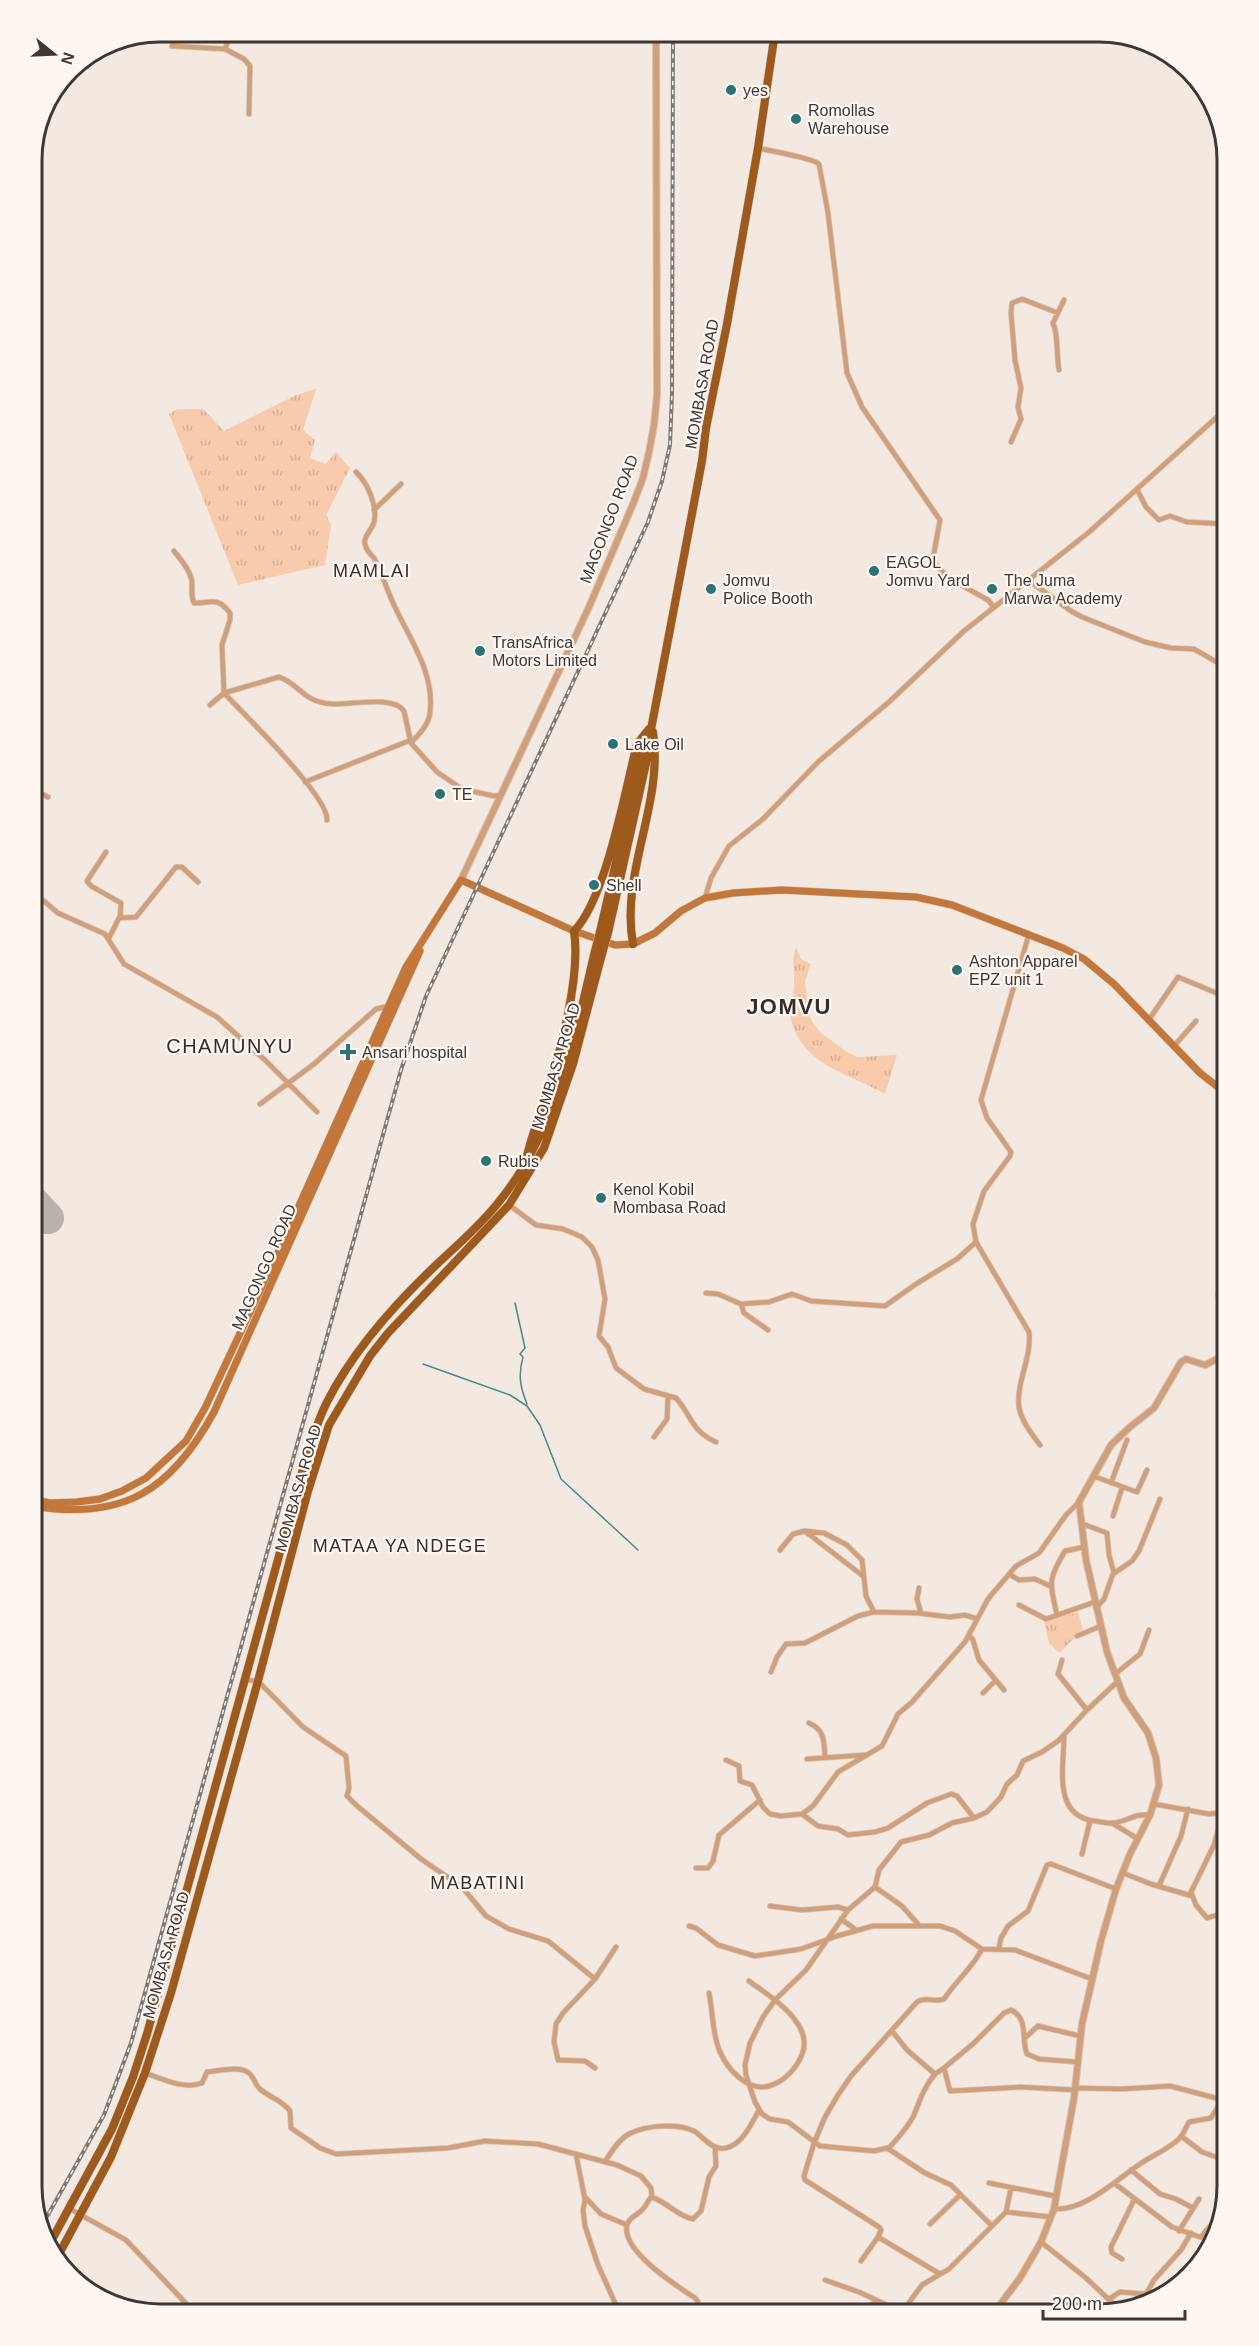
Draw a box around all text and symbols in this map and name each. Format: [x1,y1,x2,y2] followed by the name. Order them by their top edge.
[24,24,84,84] north arrow
[58,50,78,67] text: N
[743,82,768,99] place label: yes
[724,83,738,97] marker: yes
[808,102,889,137] place label: Romollas Warehouse
[789,112,803,126] marker: Romollas Warehouse
[682,318,722,450] street label: MOMBASA ROAD
[577,452,641,586] street label: MAGONGO ROAD
[886,554,970,589] place label: EAGOL Jomvu Yard
[333,561,411,581] district label: MAMLAI
[867,564,881,578] marker: EAGOL Jomvu Yard
[723,572,813,607] place label: Jomvu Police Booth
[1004,572,1122,607] place label: The Juma Marwa Academy
[704,582,718,596] marker: Jomvu Police Booth
[985,582,999,596] marker: The Juma Marwa Academy
[492,634,597,669] place label: TransAfrica Motors Limited
[473,644,487,658] marker: TransAfrica Motors Limited
[625,736,684,753] place label: Lake Oil
[606,737,620,751] marker: Lake Oil
[452,786,472,803] place label: TE
[433,787,447,801] marker: TE
[606,877,642,894] place label: Shell
[587,878,601,892] marker: Shell
[969,953,1078,988] place label: Ashton Apparel EPZ unit 1
[950,963,964,977] marker: Ashton Apparel EPZ unit 1
[746,994,832,1019] district label: JOMVU
[529,1001,583,1131] street label: MOMBASA ROAD
[166,1035,294,1057] district label: CHAMUNYU
[339,1043,357,1061] marker: Ansari hospital
[362,1044,467,1061] place label: Ansari hospital
[498,1153,539,1170] place label: Rubis
[479,1154,493,1168] marker: Rubis
[613,1181,726,1216] place label: Kenol Kobil Mombasa Road
[594,1191,608,1205] marker: Kenol Kobil Mombasa Road
[229,1201,299,1333] street label: MAGONGO ROAD
[272,1422,324,1554] street label: MOMBASA ROAD
[313,1536,487,1556] district label: MATAA YA NDEGE
[430,1873,526,1893] district label: MABATINI
[140,1889,192,2021] street label: MOMBASA ROAD
[1043,2283,1186,2321] scale bar
[1052,2294,1102,2314] text: 200 m

